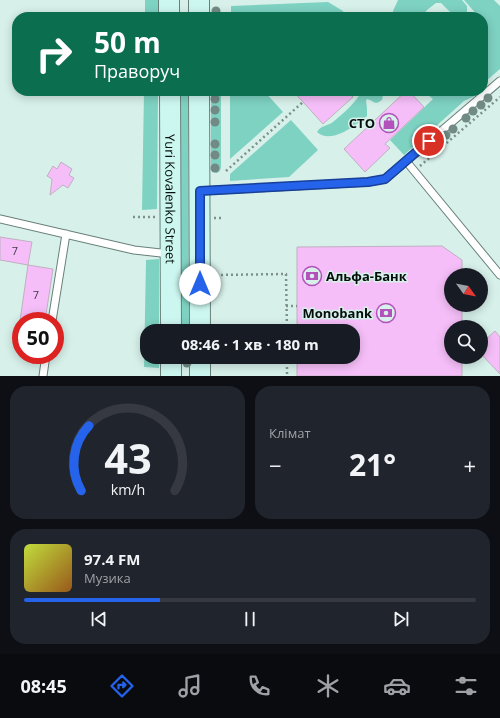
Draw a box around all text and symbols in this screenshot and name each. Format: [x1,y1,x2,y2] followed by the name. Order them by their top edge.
[94,23,161,61] text: 50 m
[28,28,80,80] icon: right
[94,59,180,83] text: Праворуч
[378,112,400,134] shop icon: СТО
[349,114,375,132] place label: СТО
[412,124,446,158] pin
[418,130,440,152] icon: arrive
[161,134,180,264] street label: Yuri Kovalenko Street
[12,243,18,258] house number: 7
[179,263,221,305] position arrow
[301,265,323,287] bank icon: Альфа-Банк
[326,267,408,285] place label: Альфа-Банк
[444,268,488,312] north arrow
[444,268,488,364] map controls
[33,287,39,302] house number: 7
[375,302,397,324] bank icon: Monobank
[302,304,373,322] place label: Monobank
[12,312,64,364] speed limit sign: 50
[444,320,488,364] button: search
[181,334,319,354] text: 08:46 · 1 хв · 180 m
[269,424,311,442] text: Клімат
[104,429,151,485] text: 43
[349,444,396,485] text: 21°
[269,450,282,480] text: −
[463,450,476,480] text: +
[110,479,145,498] text: km/h
[84,549,140,569] text: 97.4 FM
[84,569,131,587] text: Музика
[88,608,110,630] icon: previous
[239,608,261,630] icon: pause
[390,608,412,630] icon: next
[108,672,136,700] icon: directions
[176,672,204,700] icon: music
[245,672,273,700] icon: phone
[314,672,342,700] icon: climate
[383,672,411,700] icon: car
[452,672,480,700] icon: filters
[20,674,67,698] text: 08:45

